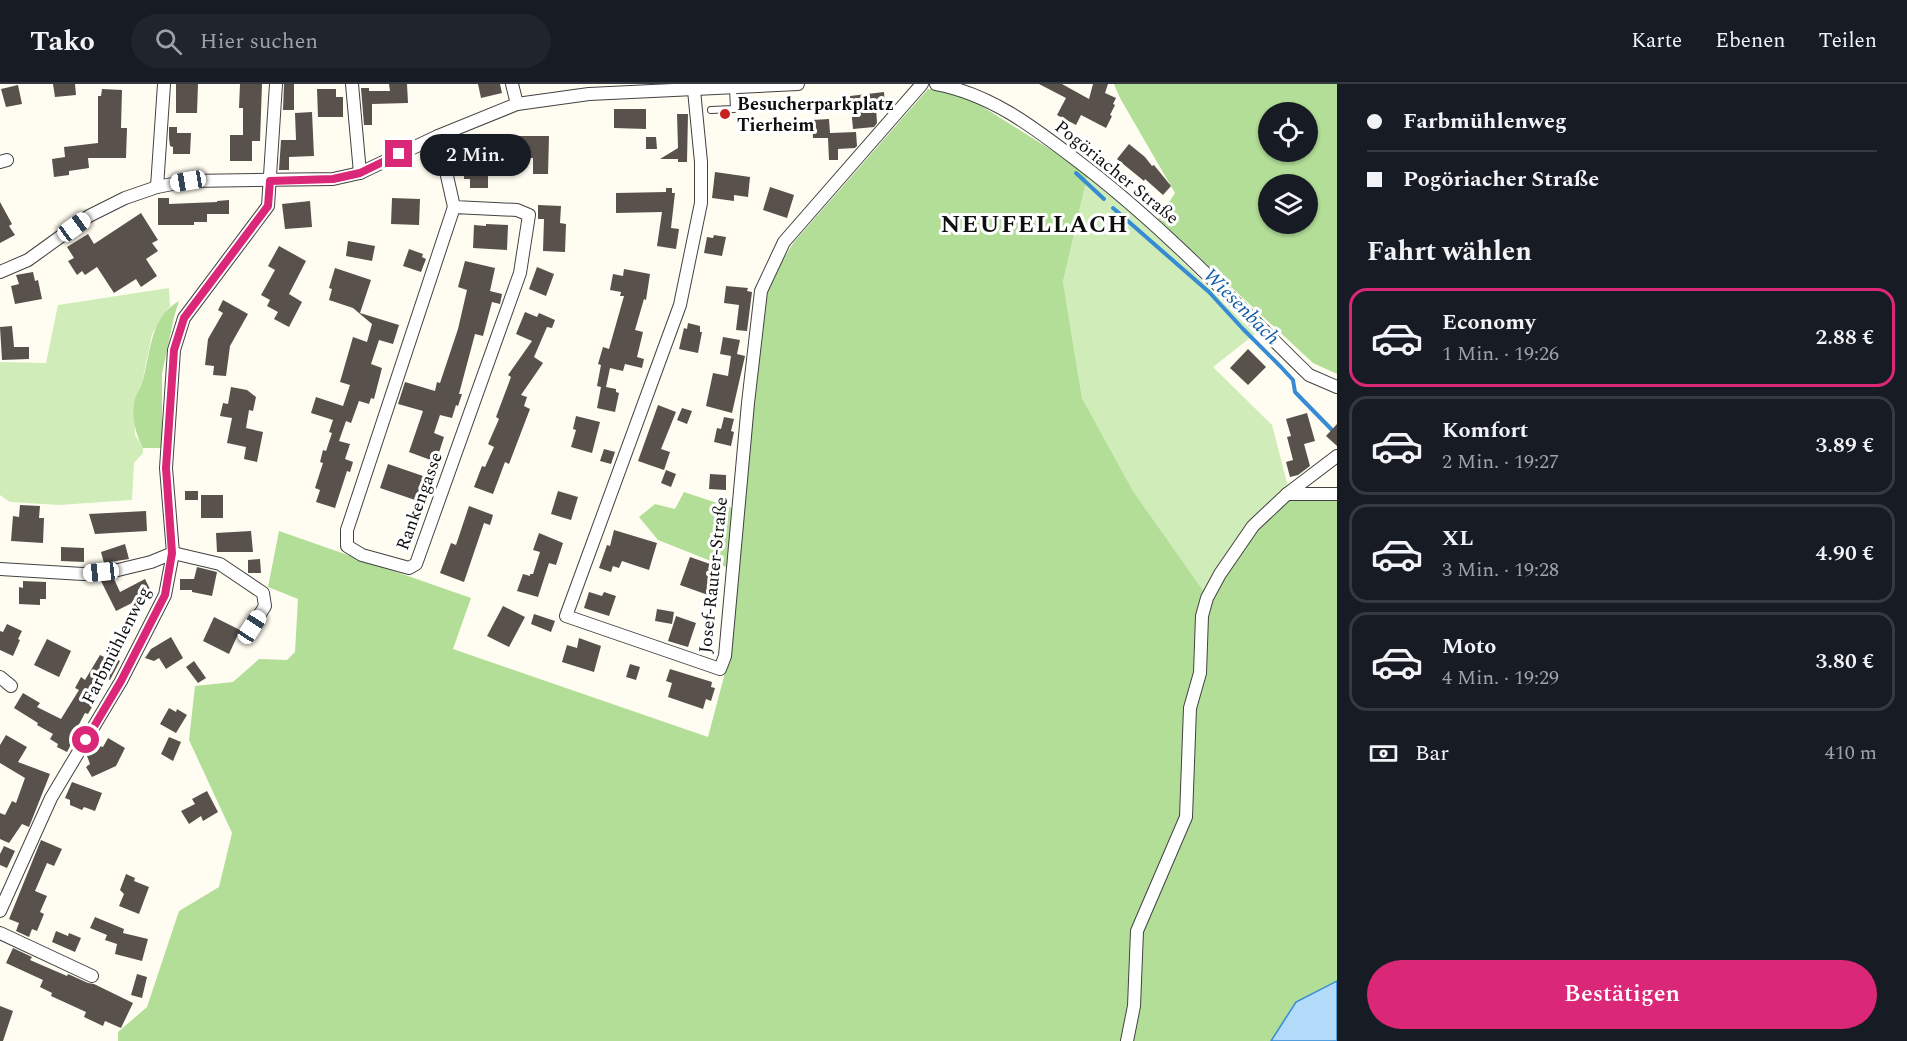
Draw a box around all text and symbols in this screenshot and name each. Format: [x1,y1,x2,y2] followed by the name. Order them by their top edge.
[131,14,551,68] search box
[30,20,95,63] text: Tako
[152,25,185,58] icon: search
[200,25,318,58] text: Hier suchen
[1631,25,1682,57] text: Karte
[1715,25,1786,57] text: Ebenen
[1819,25,1877,57] text: Teilen
[737,91,894,139] place label: Besucherparkplatz Tierheim
[1258,102,1318,234] map controls
[1258,102,1318,162] button: locate
[1403,105,1567,138] text: Farbmühlenweg
[718,107,732,121] marker: Besucherparkplatz Tierheim
[1049,114,1185,231] street label: Pogöriacher Straße
[420,133,531,175] callout: 2 Min.
[385,140,412,167] route end
[446,140,505,170] text: 2 Min.
[1403,163,1599,196] text: Pogöriacher Straße
[169,169,207,193] car
[1258,174,1318,234] button: layers
[941,207,1129,243] district label: NEUFELLACH
[54,209,94,245] car
[1367,231,1532,273] text: Fahrt wählen
[1196,261,1287,352] water label: Wiesenbach
[1442,306,1535,339] text: Economy
[1370,311,1424,365] icon: car
[1816,321,1874,354] text: 2.88 €
[1442,339,1559,369] text: 1 Min. · 19:26
[1442,414,1528,447] text: Komfort
[1370,419,1424,473] icon: car
[1816,429,1874,462] text: 3.89 €
[1442,447,1559,477] text: 2 Min. · 19:27
[389,448,450,554] street label: Rankengasse
[692,495,735,655] street label: Josef-Rauter-Straße
[1442,522,1473,555] text: XL
[1370,527,1424,581] icon: car
[1816,537,1874,570] text: 4.90 €
[1442,555,1559,585] text: 3 Min. · 19:28
[82,561,120,583] car
[75,582,158,709] street label: Farbmühlenweg
[235,607,269,647] car
[1442,630,1496,663] text: Moto
[1370,635,1424,689] icon: car
[1816,645,1874,678] text: 3.80 €
[1442,663,1559,693] text: 4 Min. · 19:29
[72,726,99,753] route start
[1367,737,1400,770] icon: cash
[1415,737,1449,770] text: Bar
[1825,738,1877,768] text: 410 m
[1367,960,1877,1029] button: Bestätigen

